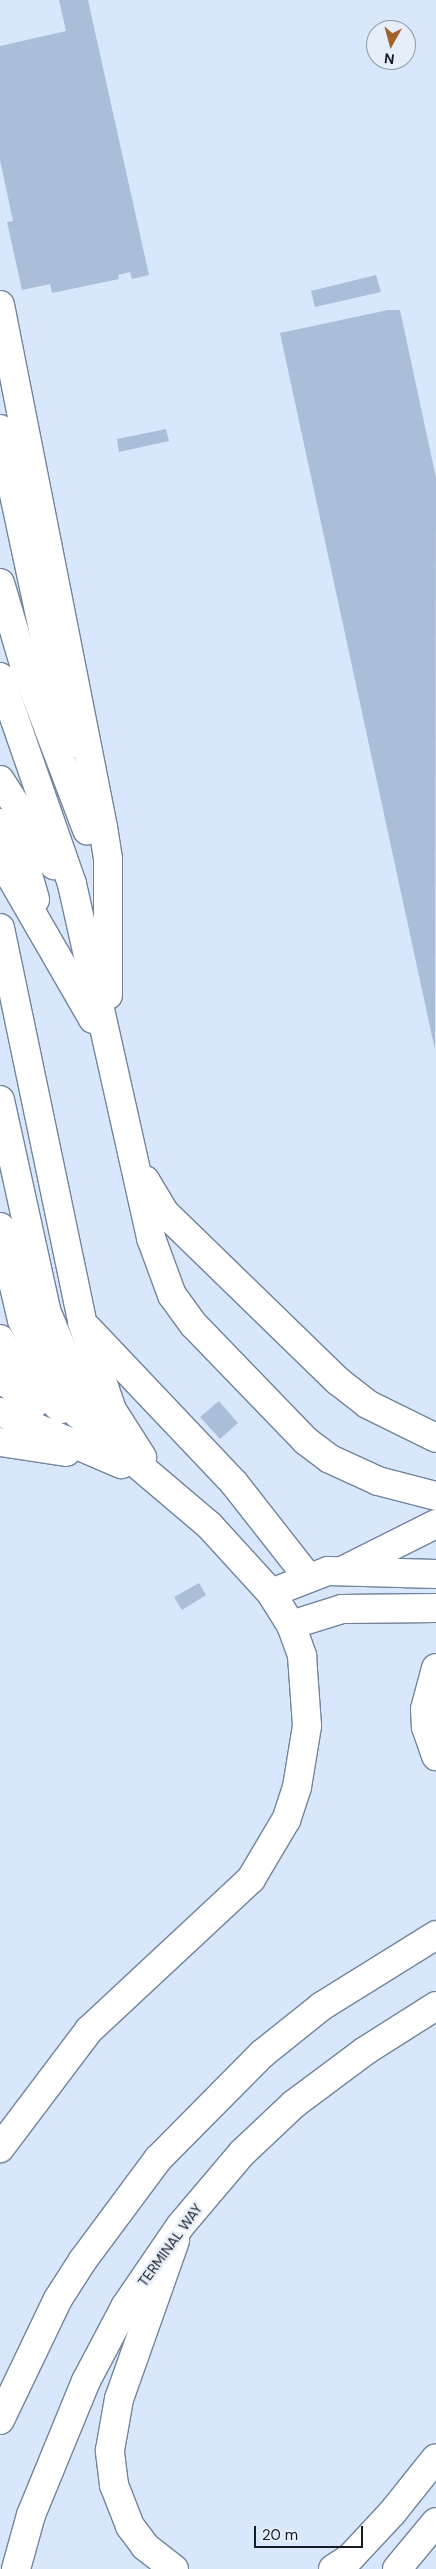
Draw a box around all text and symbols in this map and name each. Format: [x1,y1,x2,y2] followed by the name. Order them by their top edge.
[366,20,416,70] north arrow
[383,49,395,68] text: N
[134,2200,206,2290] street label: TERMINAL WAY
[256,2516,365,2548] scale bar
[262,2525,298,2545] text: 20 m

